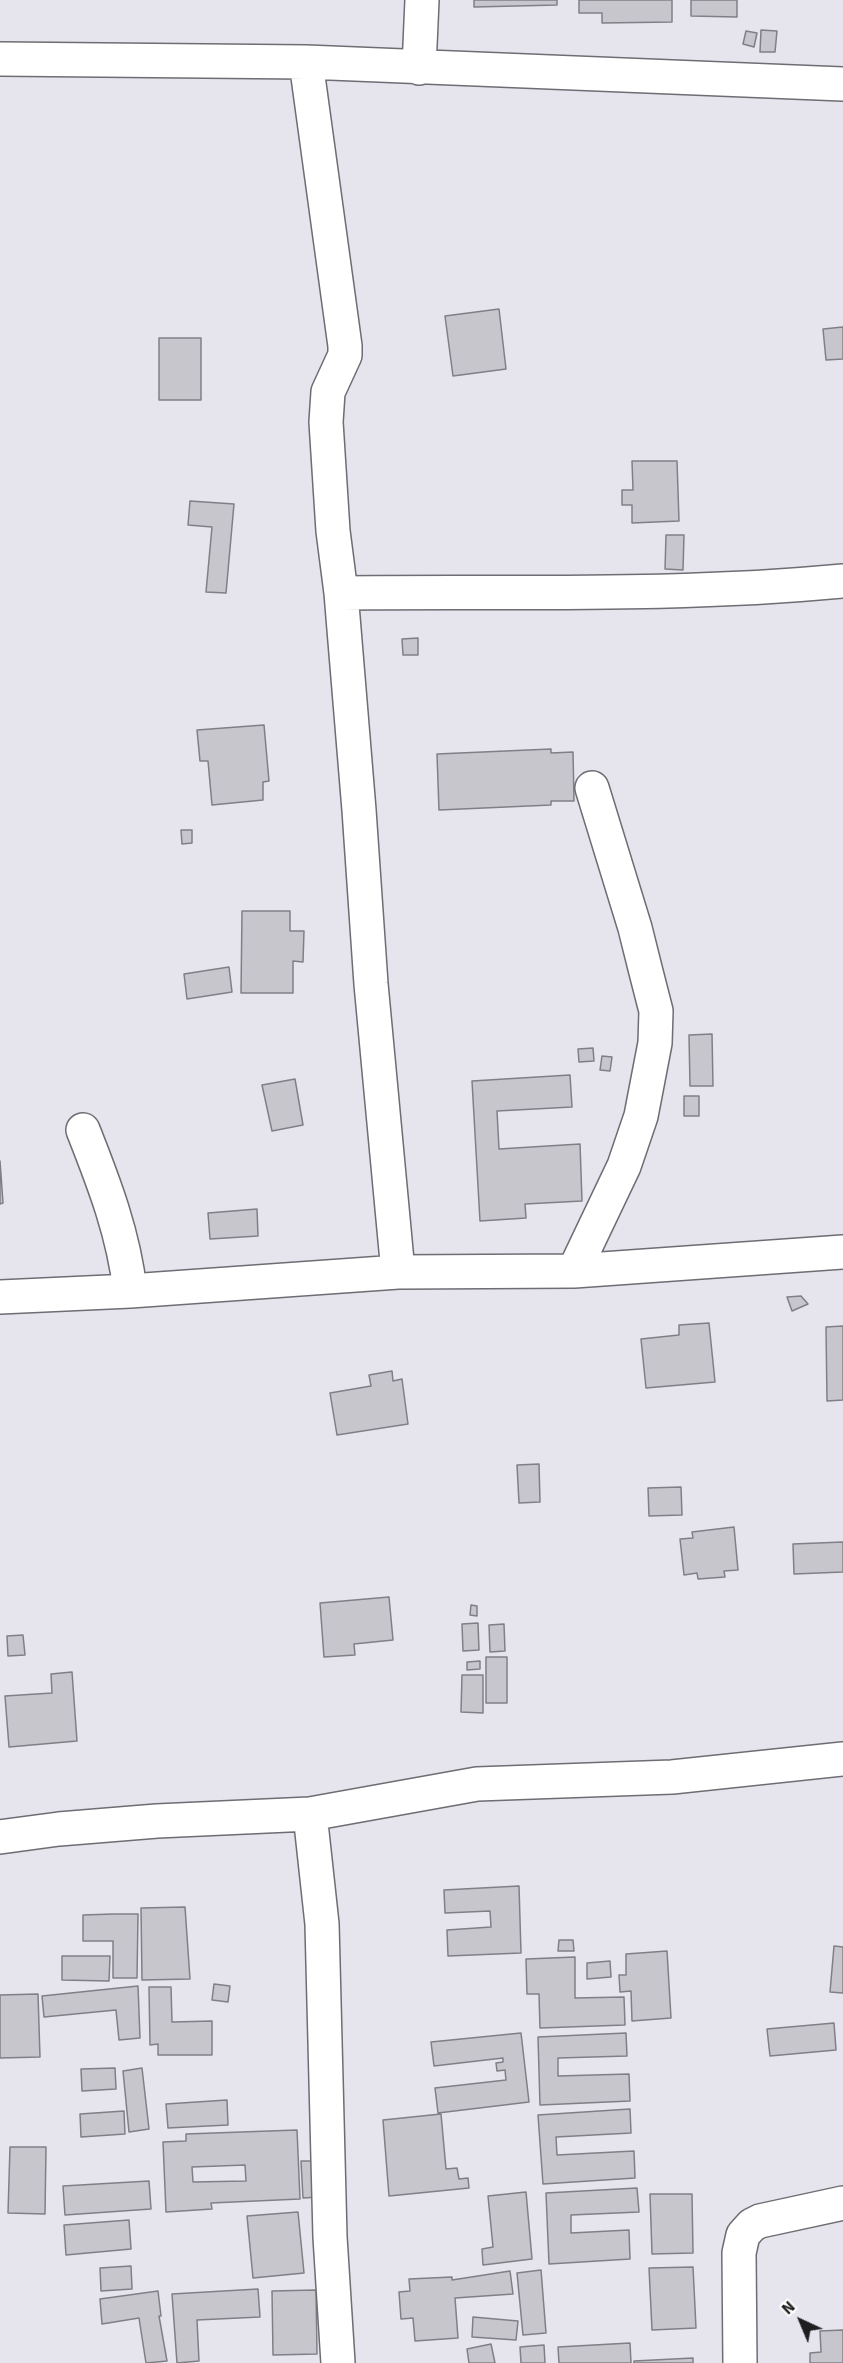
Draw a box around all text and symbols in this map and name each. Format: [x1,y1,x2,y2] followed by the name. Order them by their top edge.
[771,2291,831,2351] north arrow
[778,2297,799,2319] text: N

